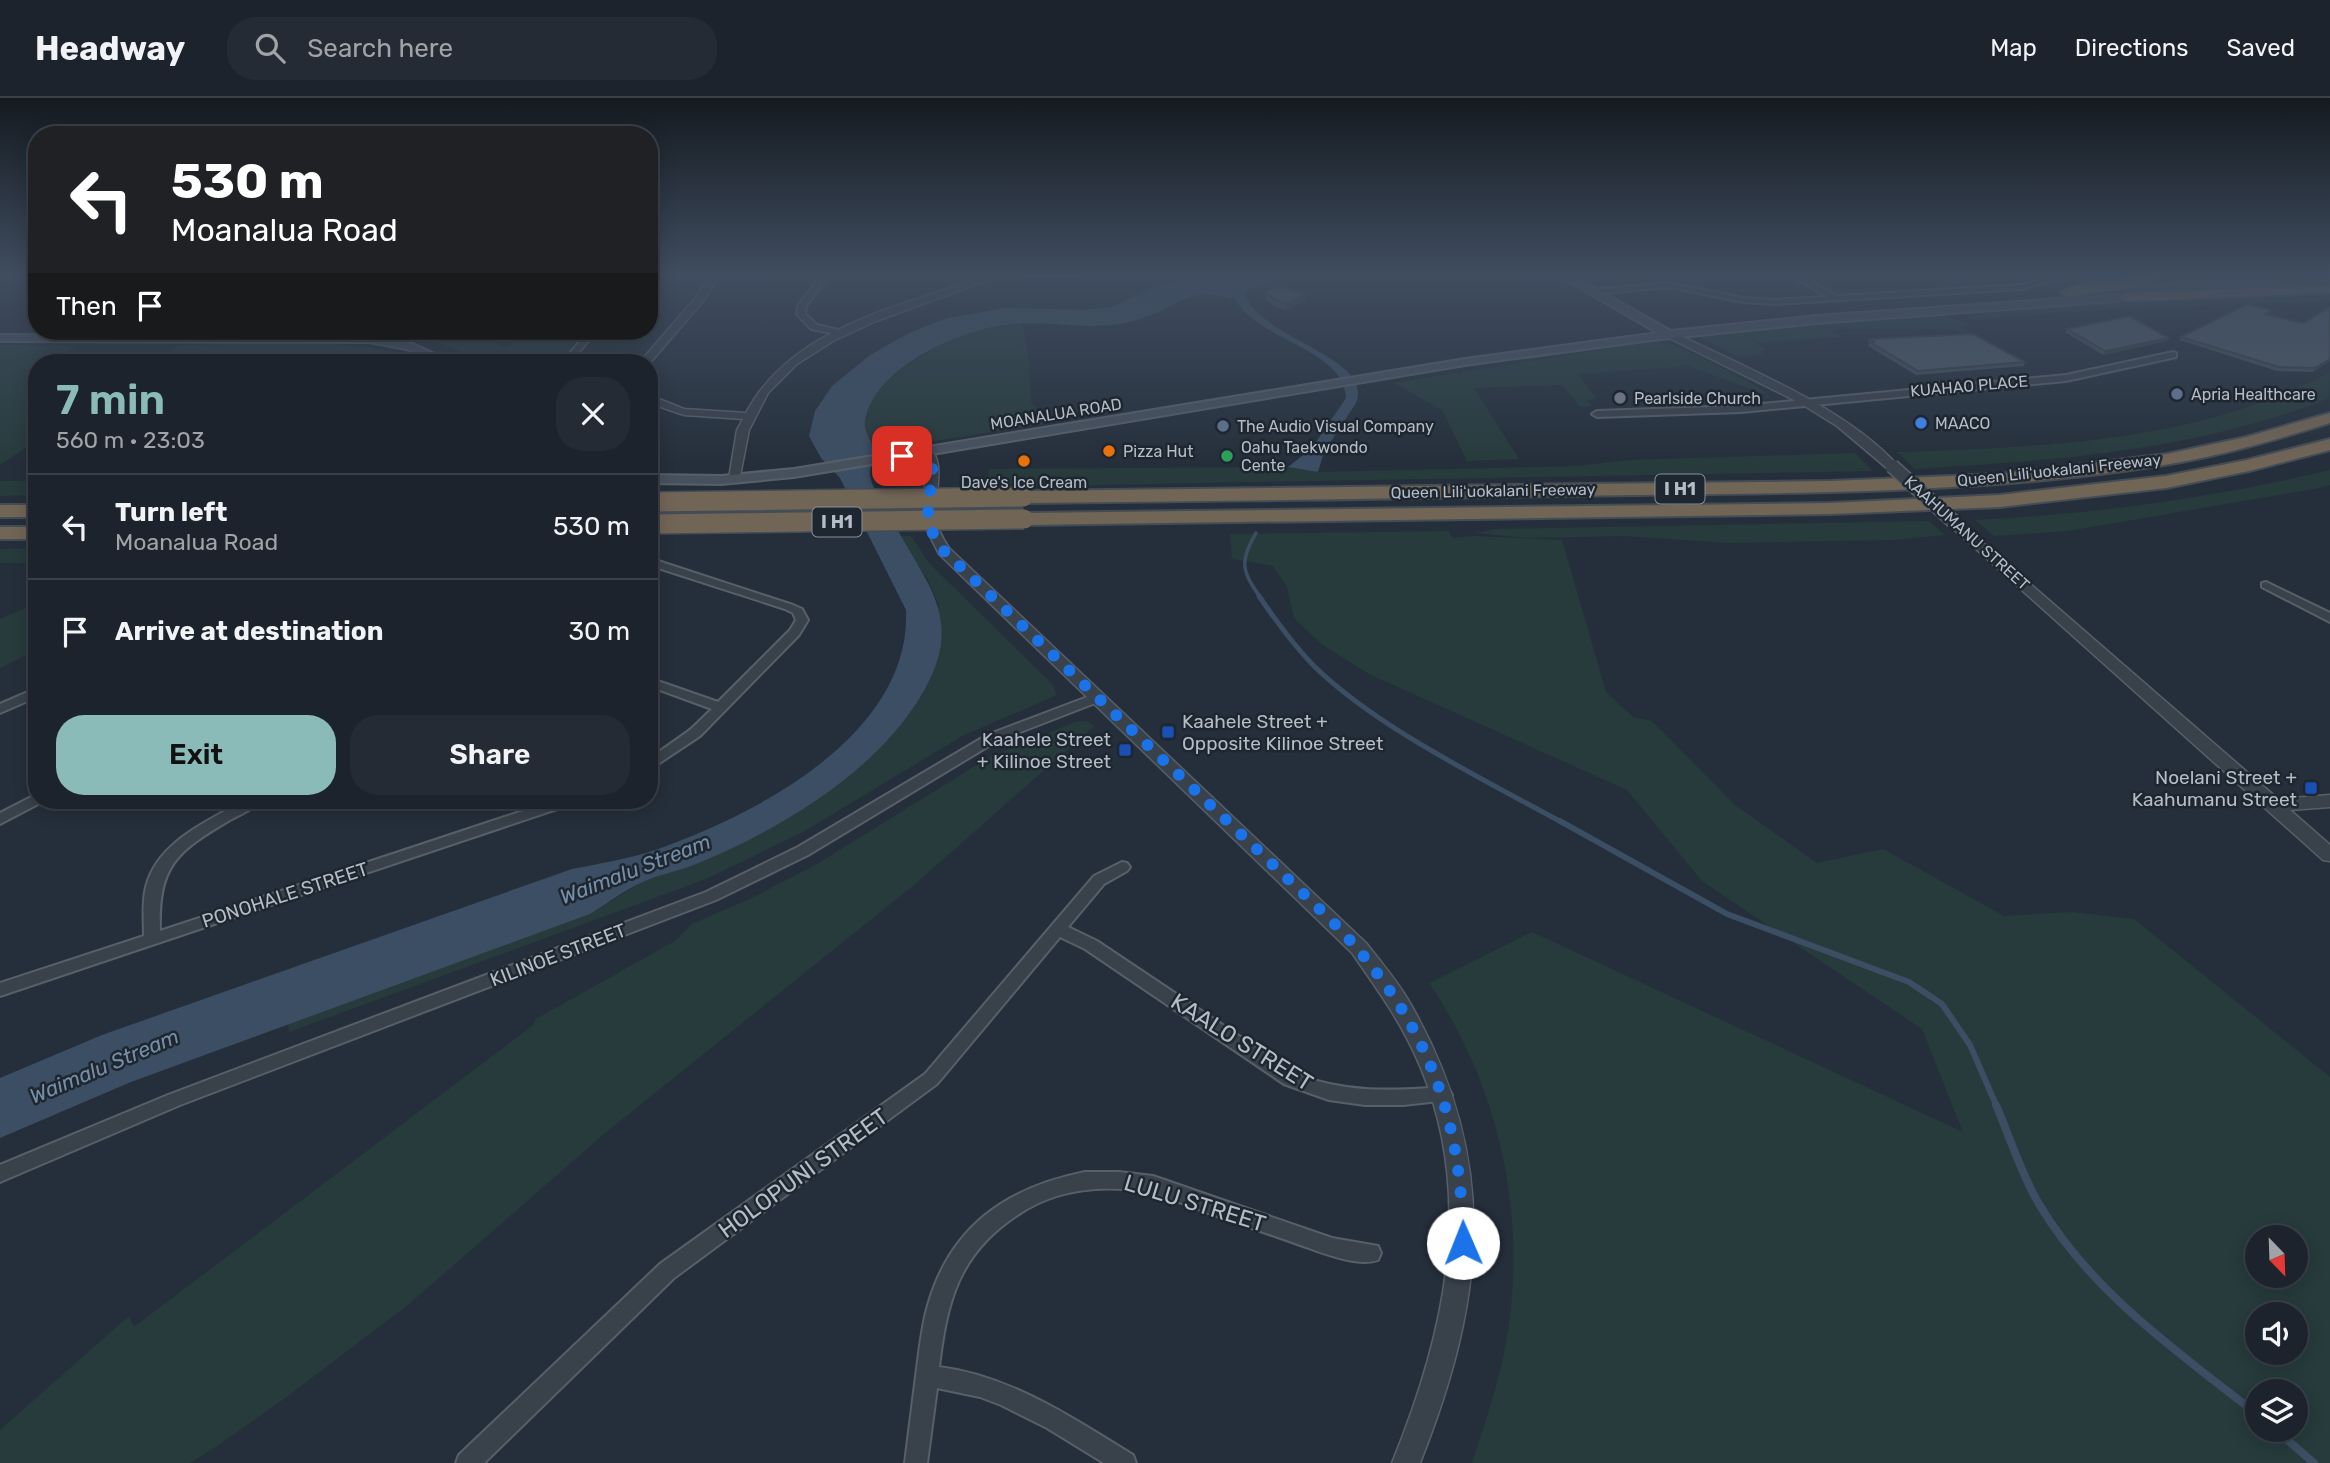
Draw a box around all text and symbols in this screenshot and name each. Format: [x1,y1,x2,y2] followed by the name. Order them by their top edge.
[227,17,717,80] search box
[35,29,185,68] text: Headway
[251,29,289,67] icon: search
[307,33,453,64] text: Search here
[1990,34,2037,62] text: Map
[2075,34,2188,62] text: Directions
[2226,34,2295,62] text: Saved
[171,152,324,210] text: 530 m
[56,154,147,245] icon: left
[171,211,398,249] text: Moanalua Road
[131,287,169,325] icon: arrive
[56,291,117,322] text: Then
[1909,371,2029,401] street label: KUAHAO PLACE
[56,375,165,425] text: 7 min
[556,377,630,451] button: close
[2191,385,2316,404] place label: Apria Healthcare
[2169,386,2185,402] marker: Apria Healthcare
[1634,389,1761,408] place label: Pearlside Church
[1612,390,1628,406] marker: Pearlside Church
[989,394,1123,434] street label: MOANALUA ROAD
[1935,414,1990,433] place label: MAACO
[1913,415,1929,431] marker: MAACO
[1237,417,1434,436] place label: The Audio Visual Company
[1215,418,1231,434] marker: The Audio Visual Company
[56,426,205,454] text: 560 m · 23:03
[872,426,932,486] pin
[883,437,921,475] icon: arrive
[1241,438,1368,475] place label: Oahu Taekwondo Cente
[1123,442,1194,461] place label: Pizza Hut
[1101,443,1117,459] marker: Pizza Hut
[1219,448,1235,464] marker: Oahu Taekwondo Cente
[1956,450,2162,490] street label: Queen Liliʻuokalani Freeway
[1016,453,1032,469] marker: Dave's Ice Cream
[1901,472,2033,594] street label: KAAHUMANU STREET
[961,473,1087,492] place label: Dave's Ice Cream
[1656,474,1704,503] road number: I H1
[1390,480,1596,502] street label: Queen Liliʻuokalani Freeway
[115,497,227,528] text: Turn left
[56,508,94,546] icon: left
[812,508,862,536] road number: I H1
[553,511,630,542] text: 530 m
[115,528,278,556] text: Moanalua Road
[56,613,94,651] icon: arrive
[115,616,383,647] text: Arrive at destination
[568,616,630,647] text: 30 m
[1182,710,1384,755] place label: Kaahele Street + Opposite Kilinoe Street
[56,715,336,795] button: Exit
[350,715,630,795] button: Share
[1160,724,1176,740] marker: Kaahele Street + Opposite Kilinoe Street
[977,728,1112,773] place label: Kaahele Street + Kilinoe Street
[1117,742,1133,758] marker: Kaahele Street + Kilinoe Street
[2132,766,2298,811] place label: Noelani Street + Kaahumanu Street
[2303,780,2319,796] marker: Noelani Street + Kaahumanu Street
[556,829,714,909] water label: Waimalu Stream
[199,857,371,933] street label: PONOHALE STREET
[487,918,629,992] street label: KILINOE STREET
[1166,987,1318,1097] street label: KAALO STREET
[26,1023,182,1109] water label: Waimalu Stream
[713,1102,893,1244] street label: HOLOPUNI STREET
[1121,1168,1269,1238] street label: LULU STREET
[1426,1206,1500,1280] position arrow
[2245,1225,2308,1288] north arrow
[2245,1225,2308,1442] map controls
[2245,1302,2308,1365] button: sound
[2245,1379,2308,1442] button: layers

